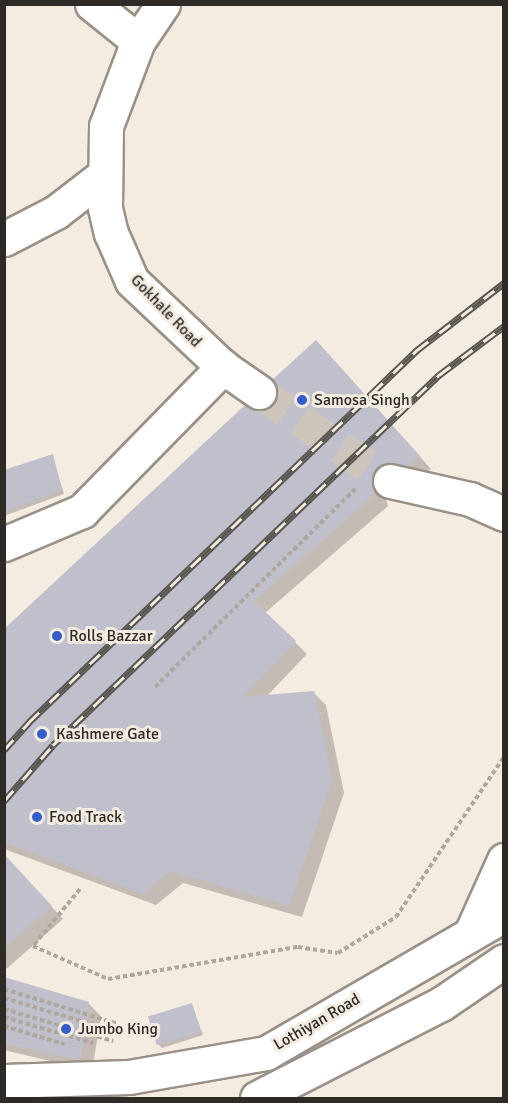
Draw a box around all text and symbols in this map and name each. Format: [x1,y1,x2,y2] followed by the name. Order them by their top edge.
[127,271,205,351] street label: Gokhale Road
[314,390,410,410] place label: Samosa Singh
[295,393,309,407] marker: Samosa Singh
[69,626,153,646] place label: Rolls Bazzar
[50,629,64,643] marker: Rolls Bazzar
[56,724,159,744] place label: Kashmere Gate
[33,725,51,743] marker: Kashmere Gate
[49,807,122,827] place label: Food Track
[30,810,44,824] marker: Food Track
[270,990,364,1054] street label: Lothiyan Road
[78,1019,158,1039] place label: Jumbo King
[59,1022,73,1036] marker: Jumbo King

